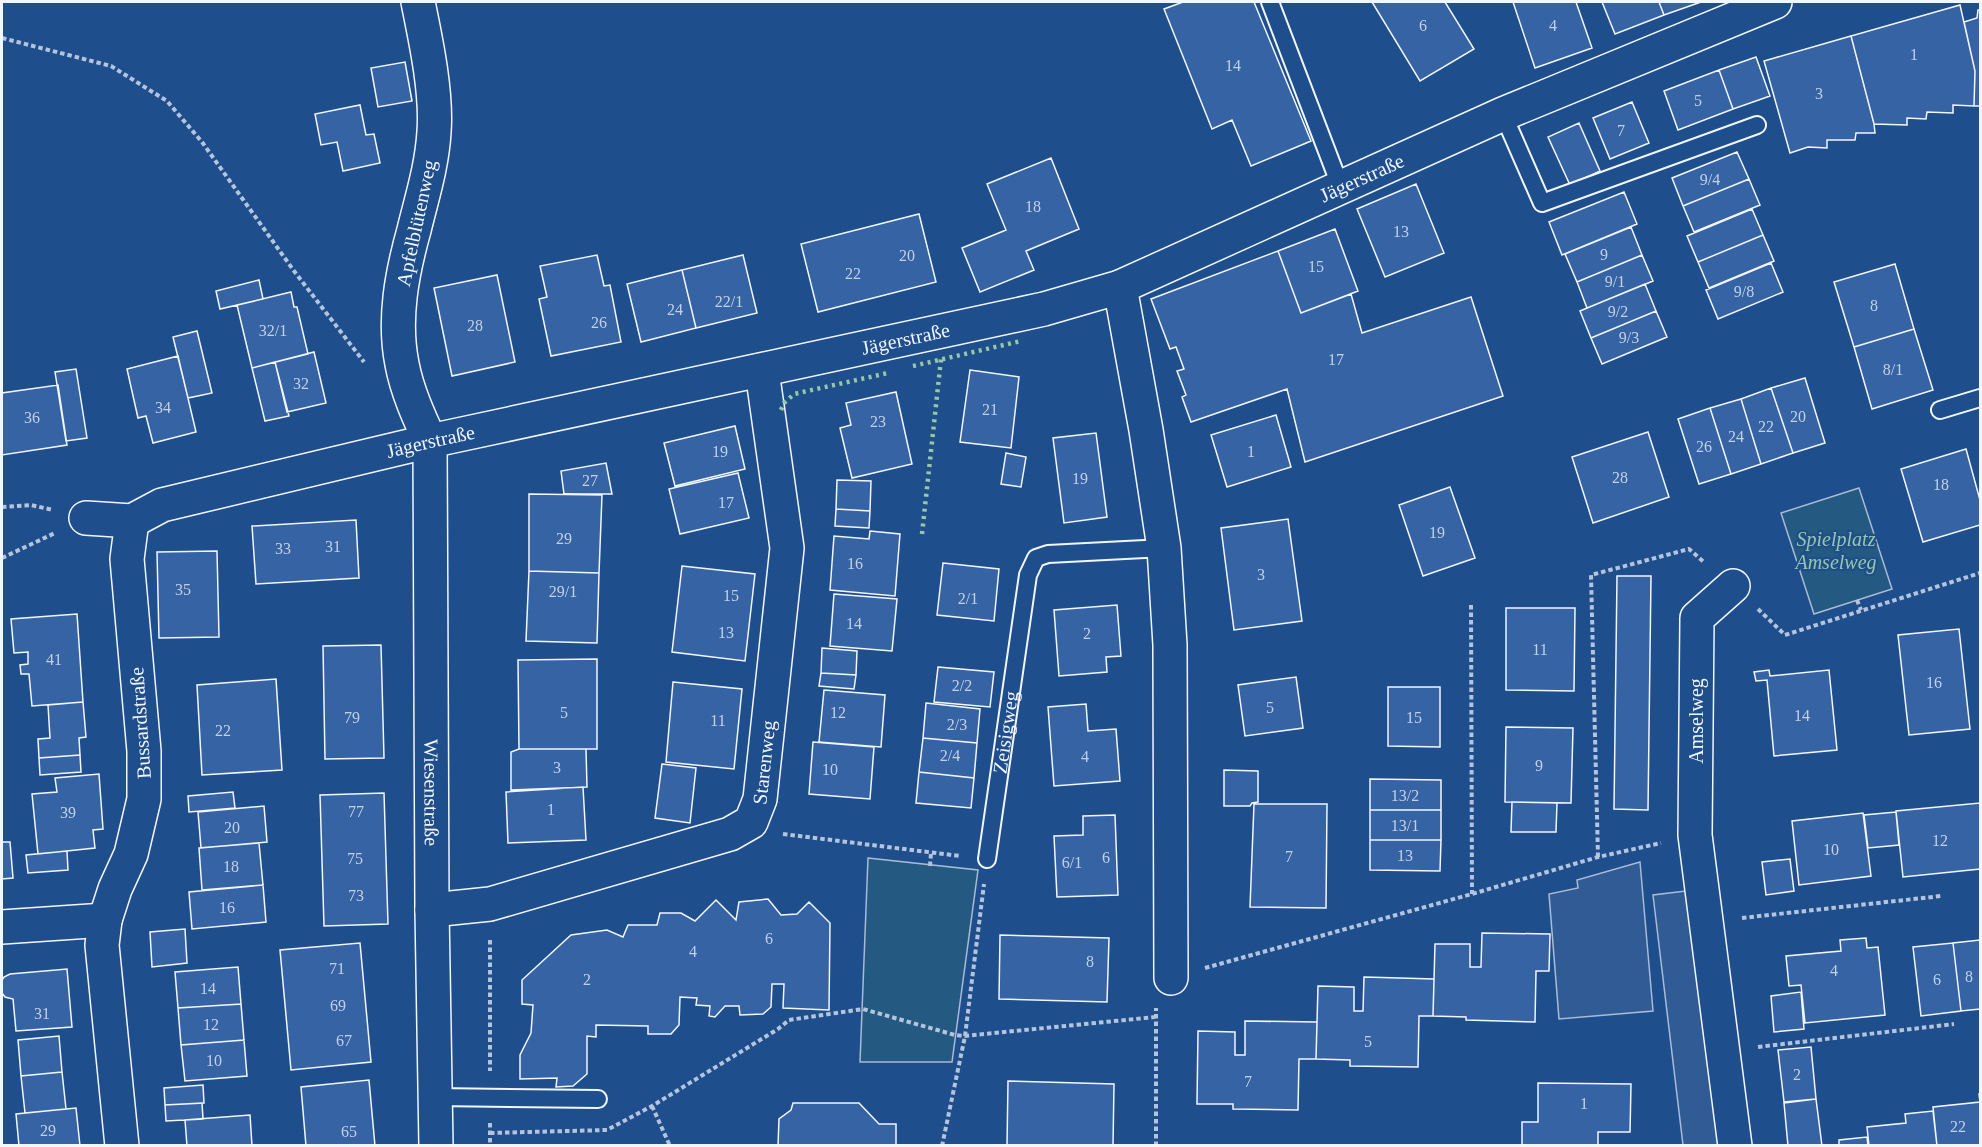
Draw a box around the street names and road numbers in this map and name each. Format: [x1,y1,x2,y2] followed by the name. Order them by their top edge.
[1316,149,1407,206] street label: Jägerstraße
[392,158,441,289] street label: Apfelblütenweg
[859,319,952,359] street label: Jägerstraße
[384,421,477,462] street label: Jägerstraße
[125,666,155,780] street label: Bussardstraße
[1685,678,1708,764] street label: Amselweg
[988,689,1023,775] street label: Zeisigweg
[748,719,780,806] street label: Starenweg
[420,739,443,846] street label: Wiesenstraße

